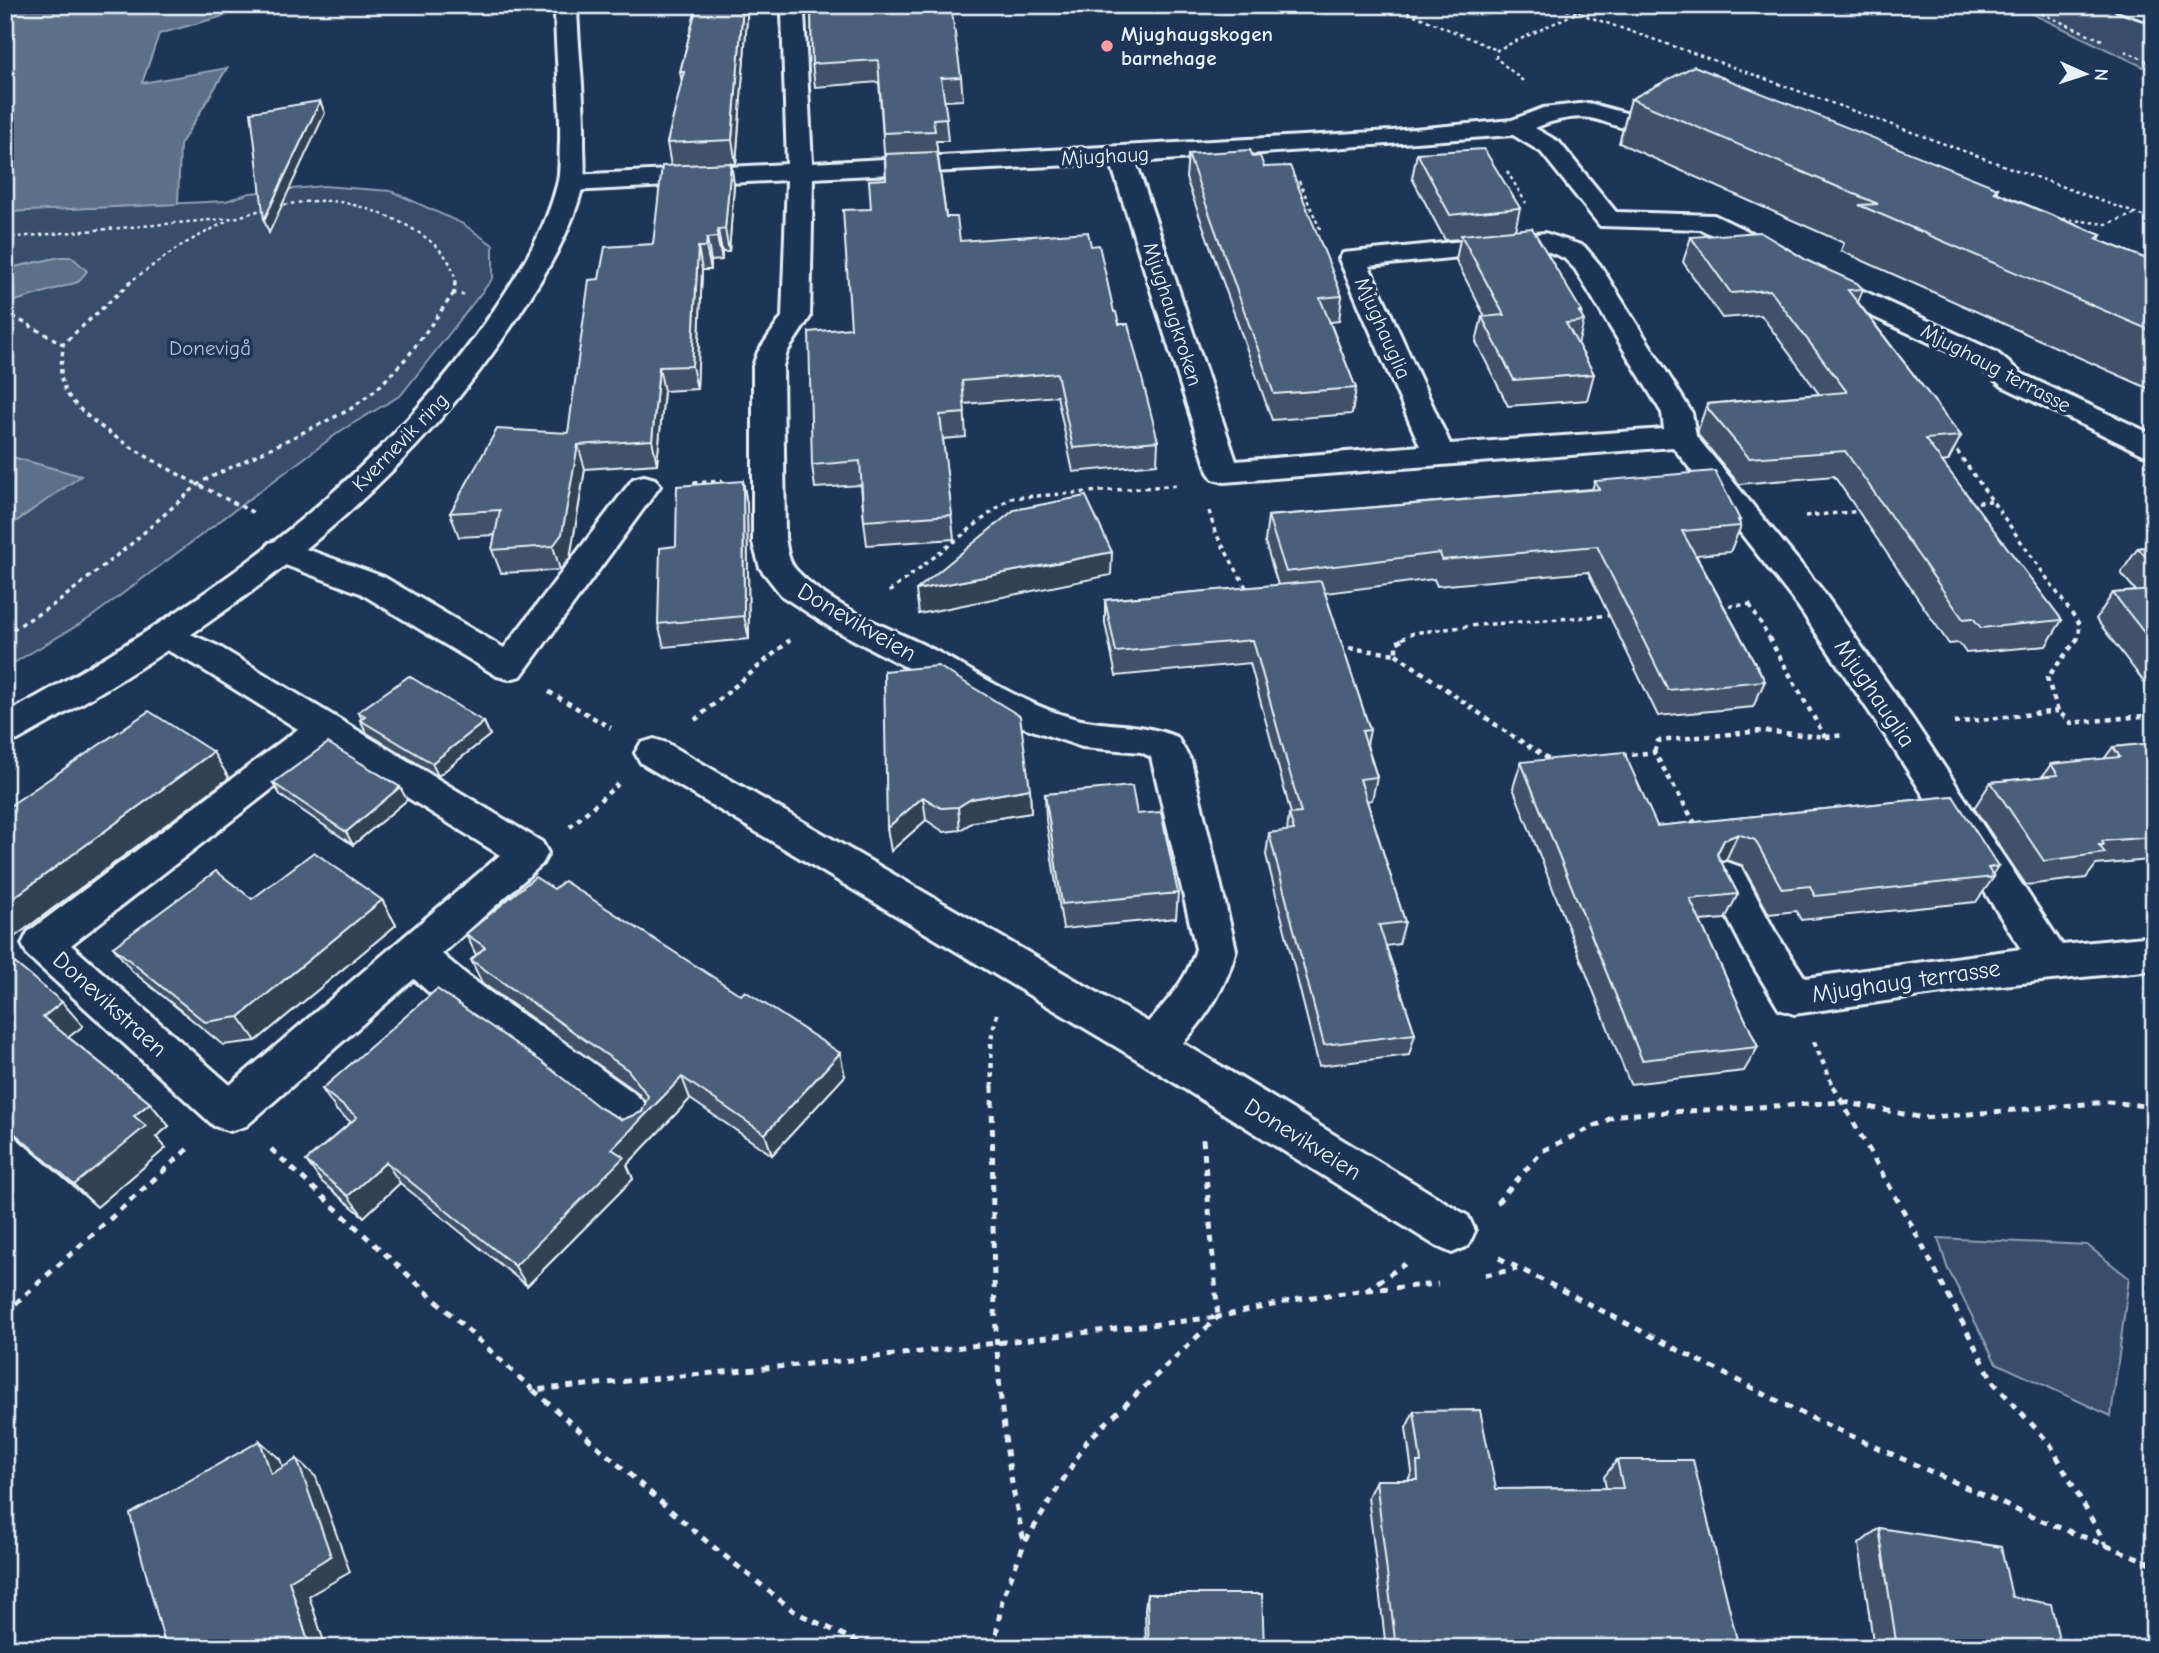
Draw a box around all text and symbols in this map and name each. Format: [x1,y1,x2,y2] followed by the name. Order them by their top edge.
[1121,22,1273,70] place label: Mjughaugskogen barnehage
[1099,38,1115,54] marker: Mjughaugskogen barnehage
[2050,38,2120,108] north arrow
[2090,68,2112,82] text: N
[1060,142,1150,170] street label: Mjughaug
[1138,239,1208,389] street label: Mjughaugkroken
[1350,274,1416,382] street label: Mjughauglia
[1917,318,2075,418] street label: Mjughaug terrasse
[169,336,251,360] park label: Donevigå
[347,388,453,496] street label: Kvernevik ring
[793,577,921,667] street label: Donevikveien
[1829,634,1921,752] street label: Mjughauglia
[47,945,173,1063] street label: Donevikstraen
[1810,954,2002,1008] street label: Mjughaug terrasse
[1239,1092,1367,1186] street label: Donevikveien

